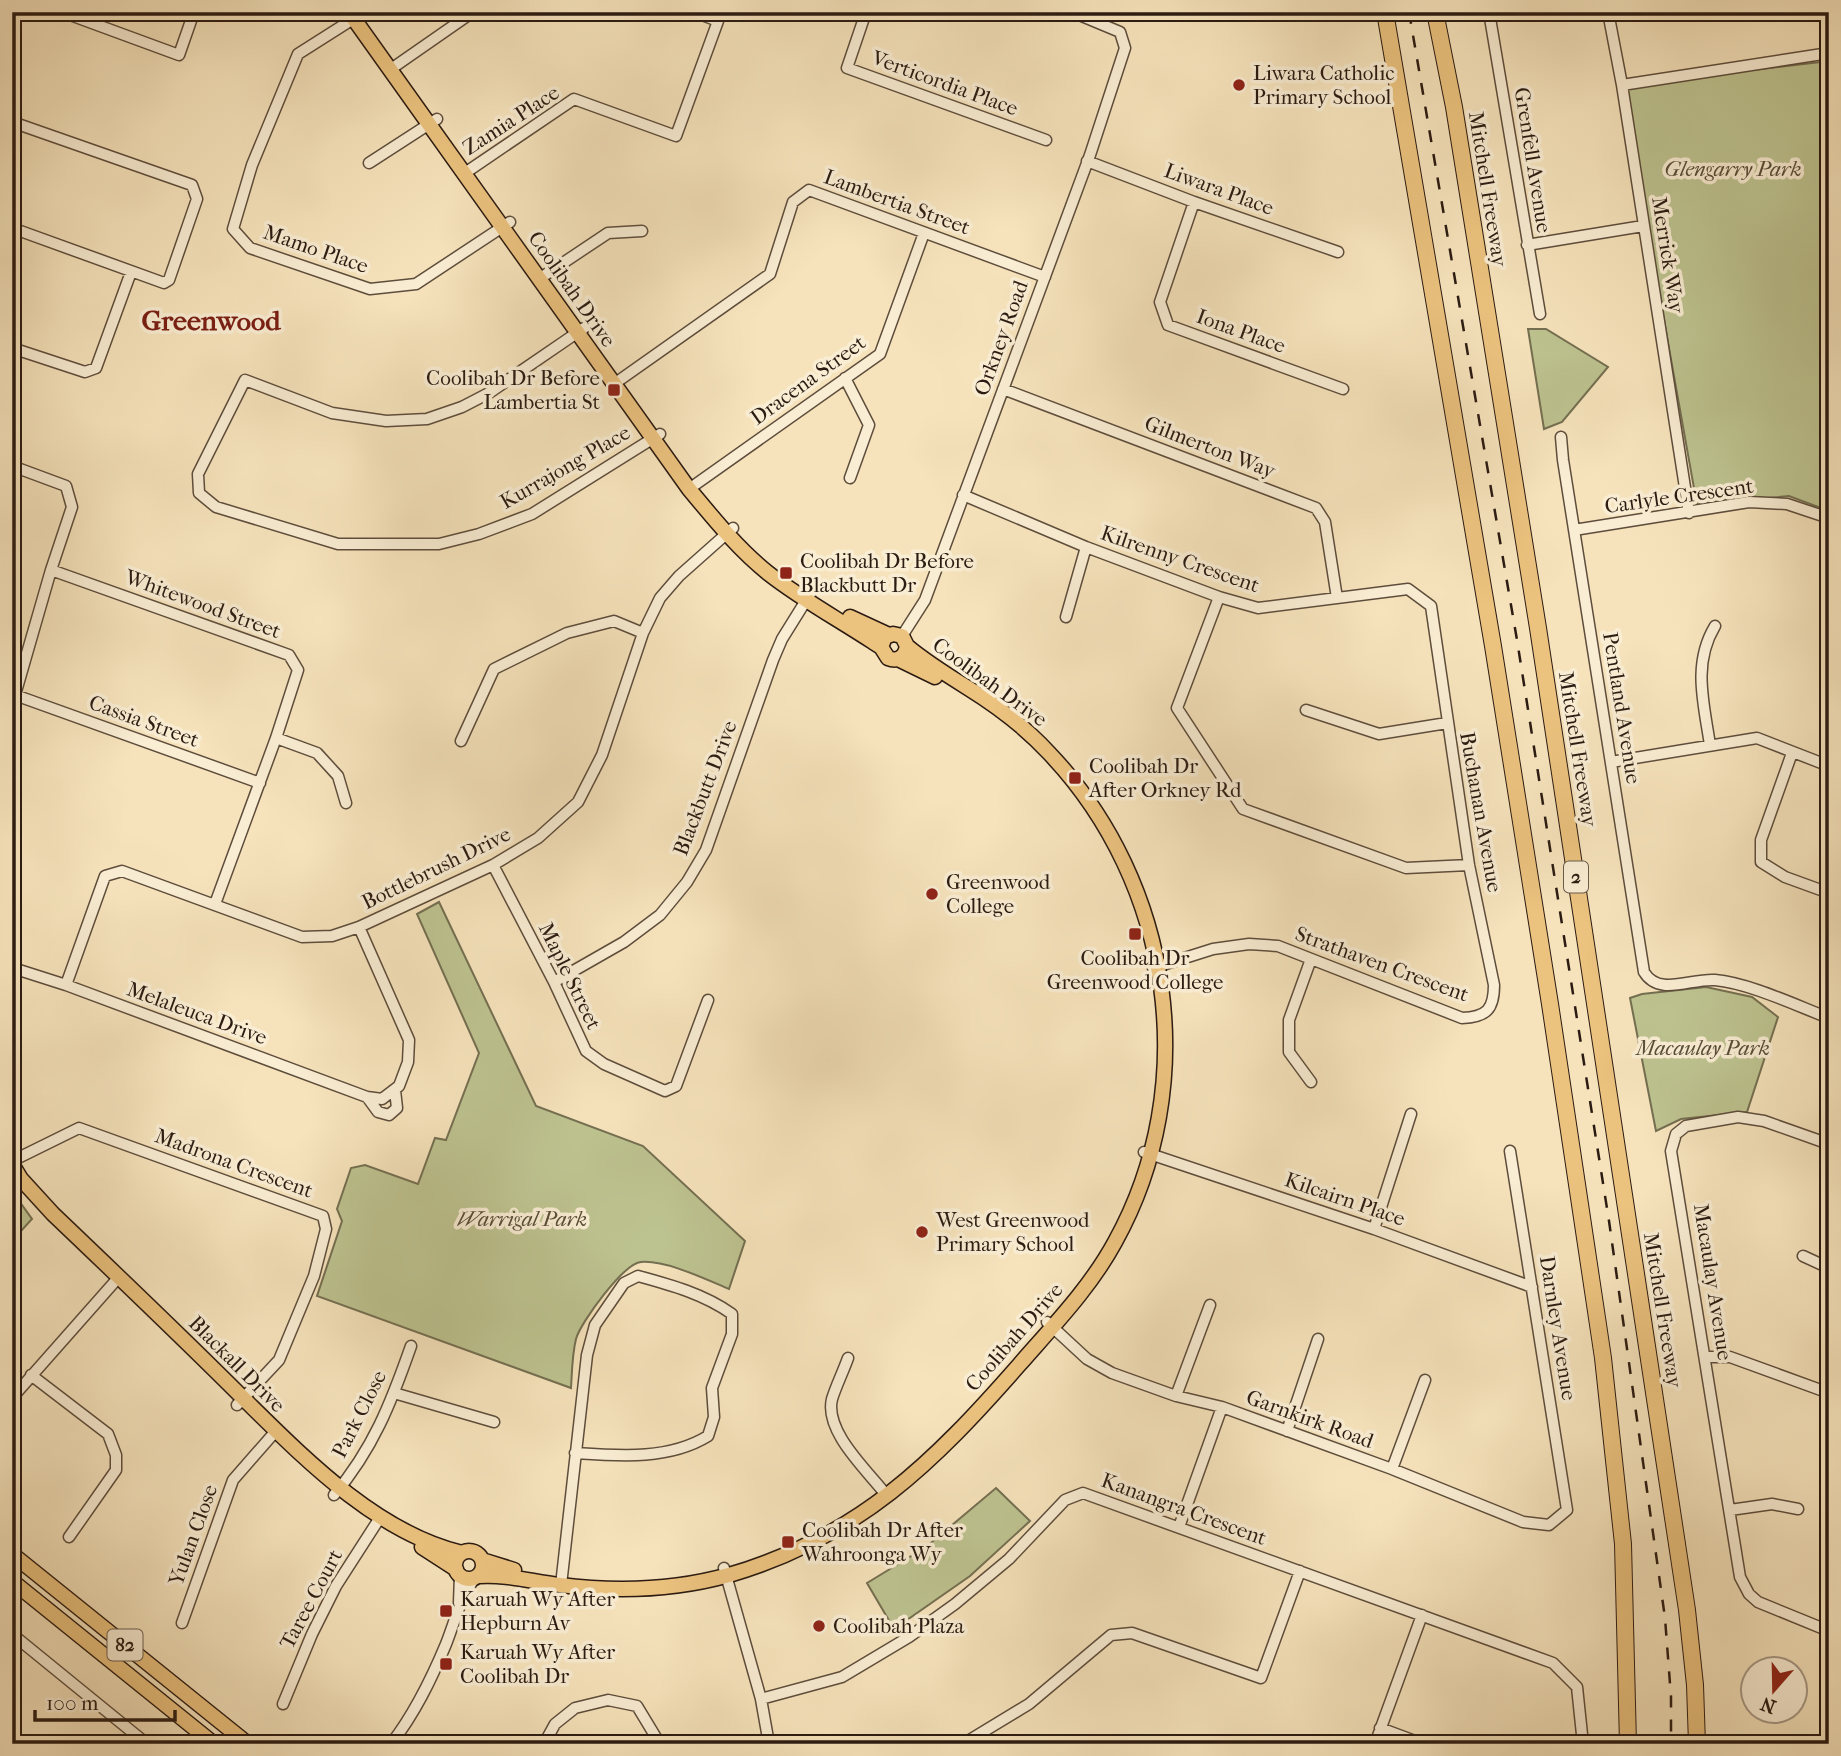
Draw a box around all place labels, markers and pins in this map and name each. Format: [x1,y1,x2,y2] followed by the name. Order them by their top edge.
[1253,61,1394,109] place label: Liwara Catholic Primary School
[1231,77,1247,93] marker: Liwara Catholic Primary School
[426,366,600,414] place label: Coolibah Dr Before Lambertia St
[606,382,622,398] marker: Coolibah Dr Before Lambertia St
[800,549,974,597] place label: Coolibah Dr Before Blackbutt Dr
[778,565,794,581] marker: Coolibah Dr Before Blackbutt Dr
[1088,754,1242,802] place label: Coolibah Dr After Orkney Rd
[1067,770,1083,786] marker: Coolibah Dr After Orkney Rd
[946,870,1051,918] place label: Greenwood College
[924,886,940,902] marker: Greenwood College
[1127,926,1143,942] marker: Coolibah Dr Greenwood College
[1047,946,1223,994] place label: Coolibah Dr Greenwood College
[935,1208,1090,1256] place label: West Greenwood Primary School
[914,1224,930,1240] marker: West Greenwood Primary School
[801,1518,963,1566] place label: Coolibah Dr After Wahroonga Wy
[780,1534,796,1550] marker: Coolibah Dr After Wahroonga Wy
[460,1587,615,1635] place label: Karuah Wy After Hepburn Av
[438,1603,454,1619] marker: Karuah Wy After Hepburn Av
[833,1614,965,1638] place label: Coolibah Plaza
[811,1618,827,1634] marker: Coolibah Plaza
[460,1640,615,1688] place label: Karuah Wy After Coolibah Dr
[438,1656,454,1672] marker: Karuah Wy After Coolibah Dr

